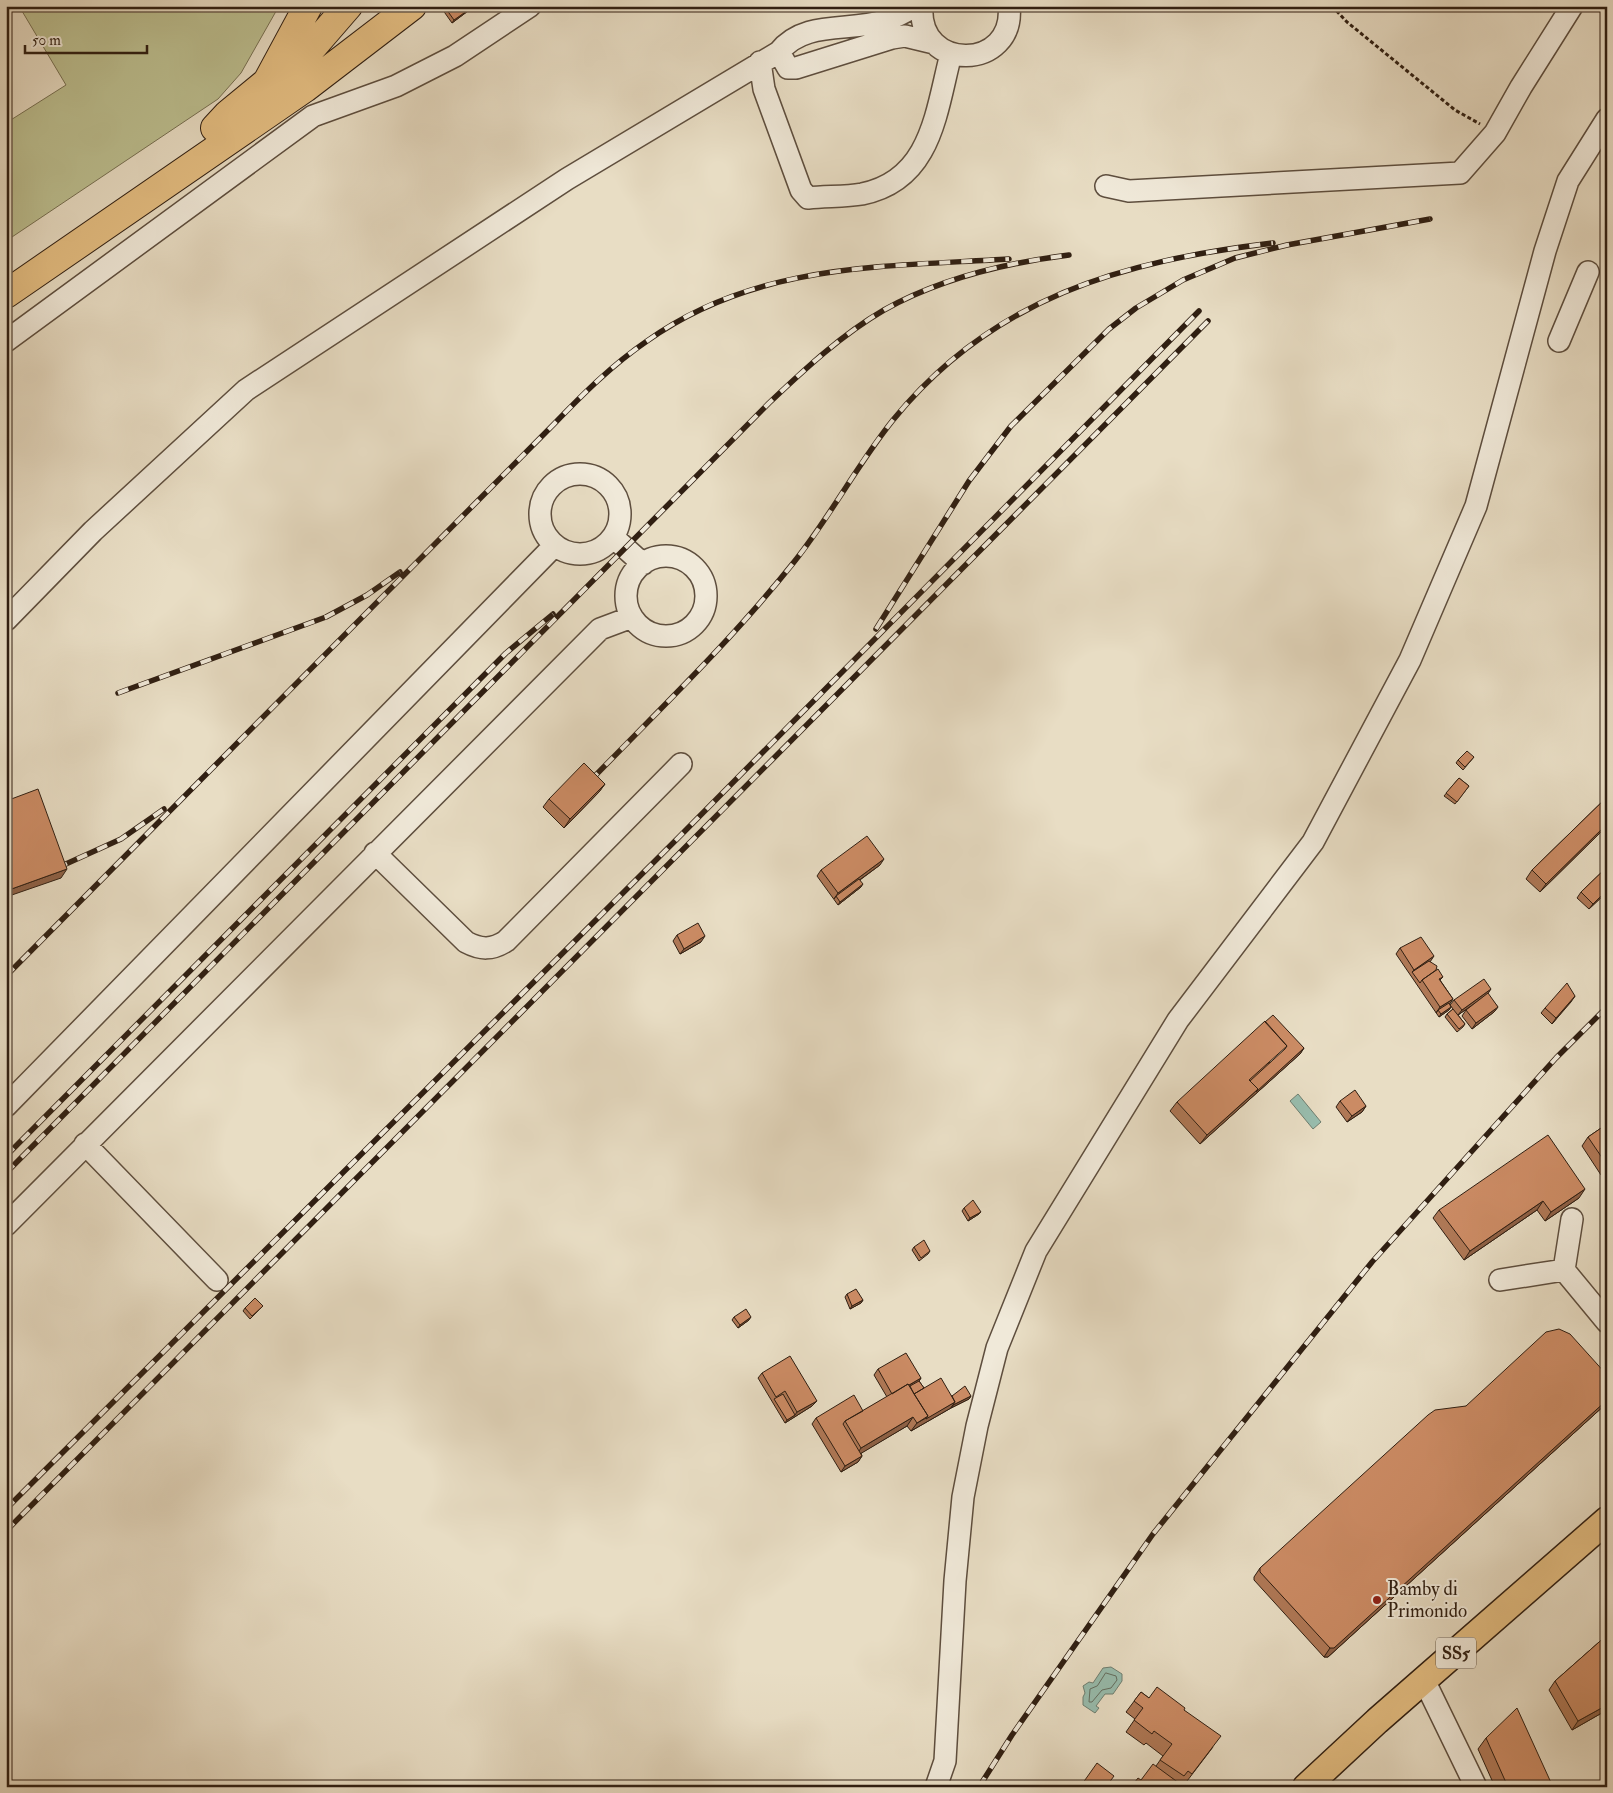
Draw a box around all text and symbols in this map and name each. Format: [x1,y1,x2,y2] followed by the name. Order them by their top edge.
[25,22,148,54] scale bar
[32,31,61,50] text: 50 m
[1387,1577,1467,1623] place label: Bamby di Primonido
[1371,1594,1383,1606] marker: Bamby di Primonido
[1436,1638,1476,1669] road number: SS5

